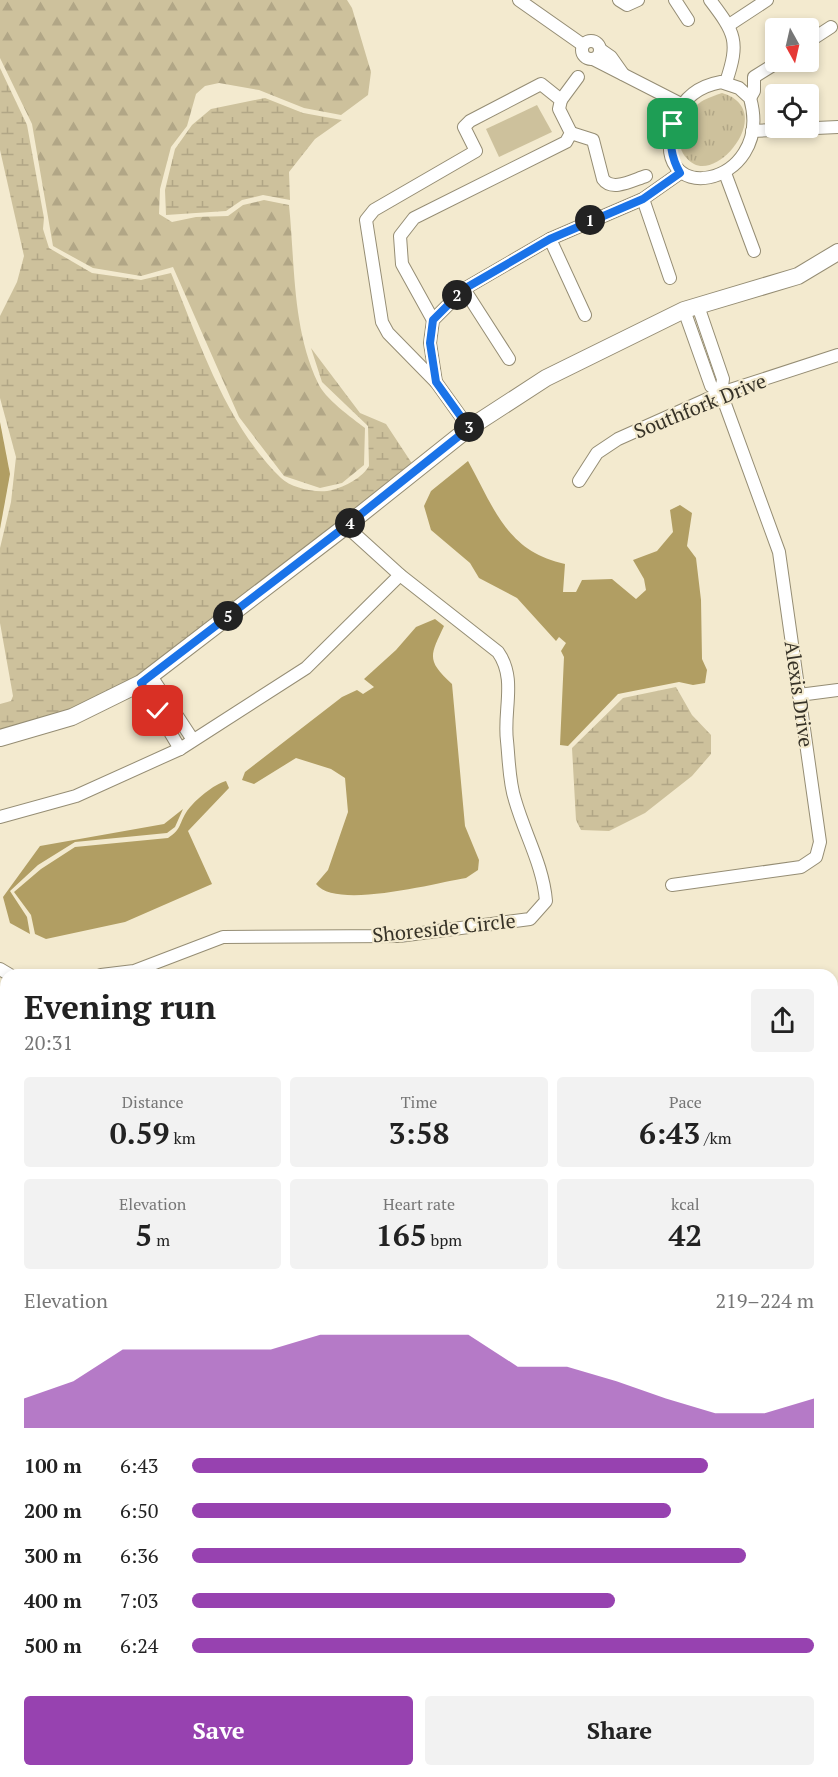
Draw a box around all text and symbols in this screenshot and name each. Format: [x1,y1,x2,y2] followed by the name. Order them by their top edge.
[765,18,819,72] north arrow
[765,18,819,138] map controls
[765,84,819,138] button: locate
[647,98,698,149] pin
[656,107,689,140] icon: arrive
[575,205,605,235] pin: 1
[585,209,595,231] text: 1
[442,280,472,310] pin: 2
[452,284,462,306] text: 2
[630,367,770,444] street label: Southfork Drive
[454,412,484,442] pin: 3
[464,416,474,438] text: 3
[335,508,365,538] pin: 4
[345,512,355,534] text: 4
[213,601,243,631] pin: 5
[223,605,233,627] text: 5
[779,639,820,749] street label: Alexis Drive
[132,685,183,736] pin
[141,694,174,727] icon: check
[371,907,517,948] street label: Shoreside Circle
[24,985,216,1028] text: Evening run
[751,989,814,1052] button: share
[24,1029,73,1056] text: 20:31
[122,1091,184,1113] text: Distance
[401,1091,437,1113] text: Time
[669,1091,702,1113] text: Pace
[110,1113,170,1153] text: 0.59
[388,1113,450,1153] text: 3:58
[639,1113,700,1153] text: 6:43
[170,1127,196,1149] text: km
[700,1127,732,1149] text: /km
[119,1193,186,1215] text: Elevation
[383,1193,455,1215] text: Heart rate
[671,1193,700,1215] text: kcal
[135,1215,152,1255] text: 5
[376,1215,427,1255] text: 165
[668,1215,702,1255] text: 42
[152,1229,170,1251] text: m
[427,1229,462,1251] text: bpm
[24,1287,108,1314] text: Elevation
[715,1287,814,1314] text: 219–224 m
[24,1452,82,1479] text: 100 m
[120,1452,159,1479] text: 6:43
[24,1497,82,1524] text: 200 m
[120,1497,159,1524] text: 6:50
[24,1542,82,1569] text: 300 m
[120,1542,159,1569] text: 6:36
[24,1587,82,1614] text: 400 m
[120,1587,159,1614] text: 7:03
[24,1632,82,1659] text: 500 m
[120,1632,159,1659] text: 6:24
[24,1696,413,1765] button: Save
[425,1696,814,1765] button: Share

